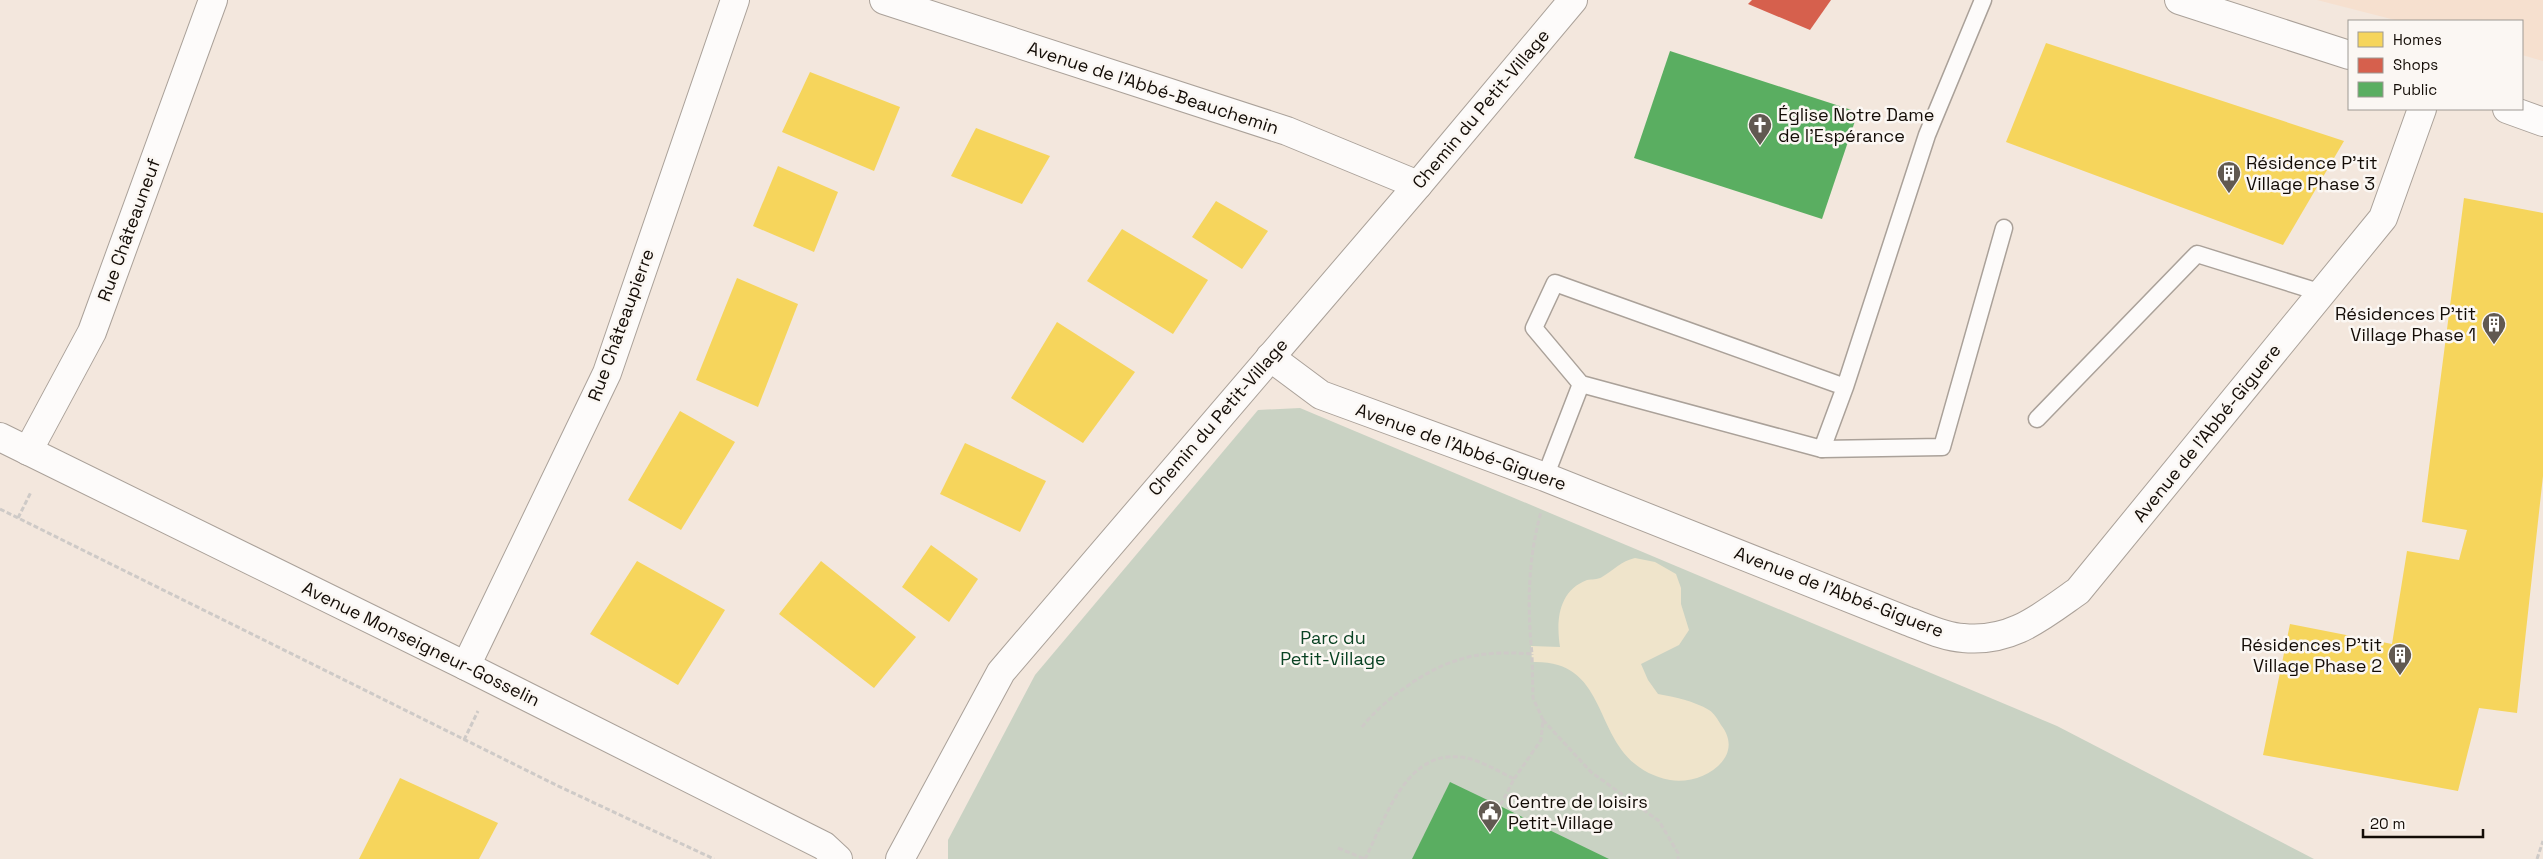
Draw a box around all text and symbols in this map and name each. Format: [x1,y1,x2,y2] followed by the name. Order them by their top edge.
[2348,20,2523,110] legend
[1407,24,1554,193] street label: Chemin du Petit-Village
[2393,30,2442,49] text: Homes
[1025,36,1282,139] street label: Avenue de l'Abbé-Beauchemin
[2393,55,2438,74] text: Shops
[2393,80,2437,99] text: Public
[1778,103,1934,147] place label: Église Notre Dame de l'Espérance
[1747,112,1773,146] church icon: Église Notre Dame de l'Espérance
[2246,151,2378,195] place label: Résidence P'tit Village Phase 3
[92,155,165,304] street label: Rue Châteauneuf
[2216,160,2242,194] building icon: Résidence P'tit Village Phase 3
[582,246,659,404] street label: Rue Châteaupierre
[2335,302,2476,346] place label: Résidences P'tit Village Phase 1
[2481,311,2507,345] building icon: Résidences P'tit Village Phase 1
[1143,333,1292,500] street label: Chemin du Petit-Village
[2128,339,2286,526] street label: Avenue de l'Abbé-Giguere
[1353,398,1570,495] street label: Avenue de l'Abbé-Giguere
[1731,541,1947,642] street label: Avenue de l'Abbé-Giguere
[299,576,544,711] street label: Avenue Monseigneur-Gosselin
[1280,626,1386,670] park label: Parc du Petit-Village
[2241,633,2382,677] place label: Résidences P'tit Village Phase 2
[2387,642,2413,676] building icon: Résidences P'tit Village Phase 2
[1508,790,1648,834] place label: Centre de loisirs Petit-Village
[1477,799,1503,833] public building icon: Centre de loisirs Petit-Village
[2363,806,2483,838] scale bar
[2370,814,2405,833] text: 20 m

